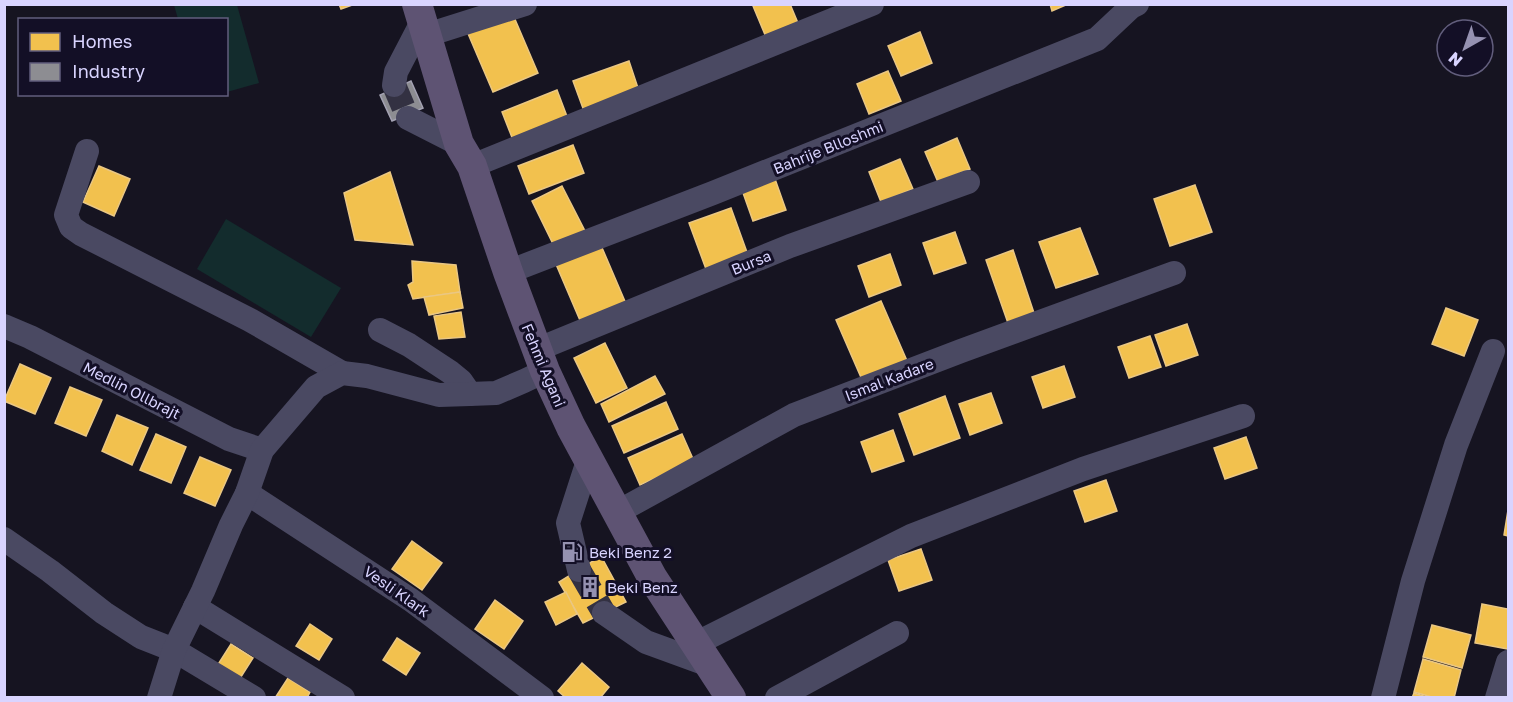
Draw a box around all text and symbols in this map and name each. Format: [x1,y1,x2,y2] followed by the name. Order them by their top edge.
[18,18,228,96] legend
[1435,18,1495,78] north arrow
[72,30,132,52] text: Homes
[1444,48,1466,71] text: N
[72,60,145,82] text: Industry
[770,117,886,177] street label: Bahrije Blloshmi
[728,246,774,278] street label: Bursa
[518,321,570,409] street label: Fehmi Agani
[842,354,936,404] street label: Ismal Kadare
[80,358,184,422] street label: Medlin Ollbrajt
[560,540,584,564] fuel station icon: Beki Benz 2
[589,543,672,561] place label: Beki Benz 2
[361,562,434,621] street label: Vesli Klark
[578,575,602,599] building icon: Beki Benz
[607,578,678,596] place label: Beki Benz

